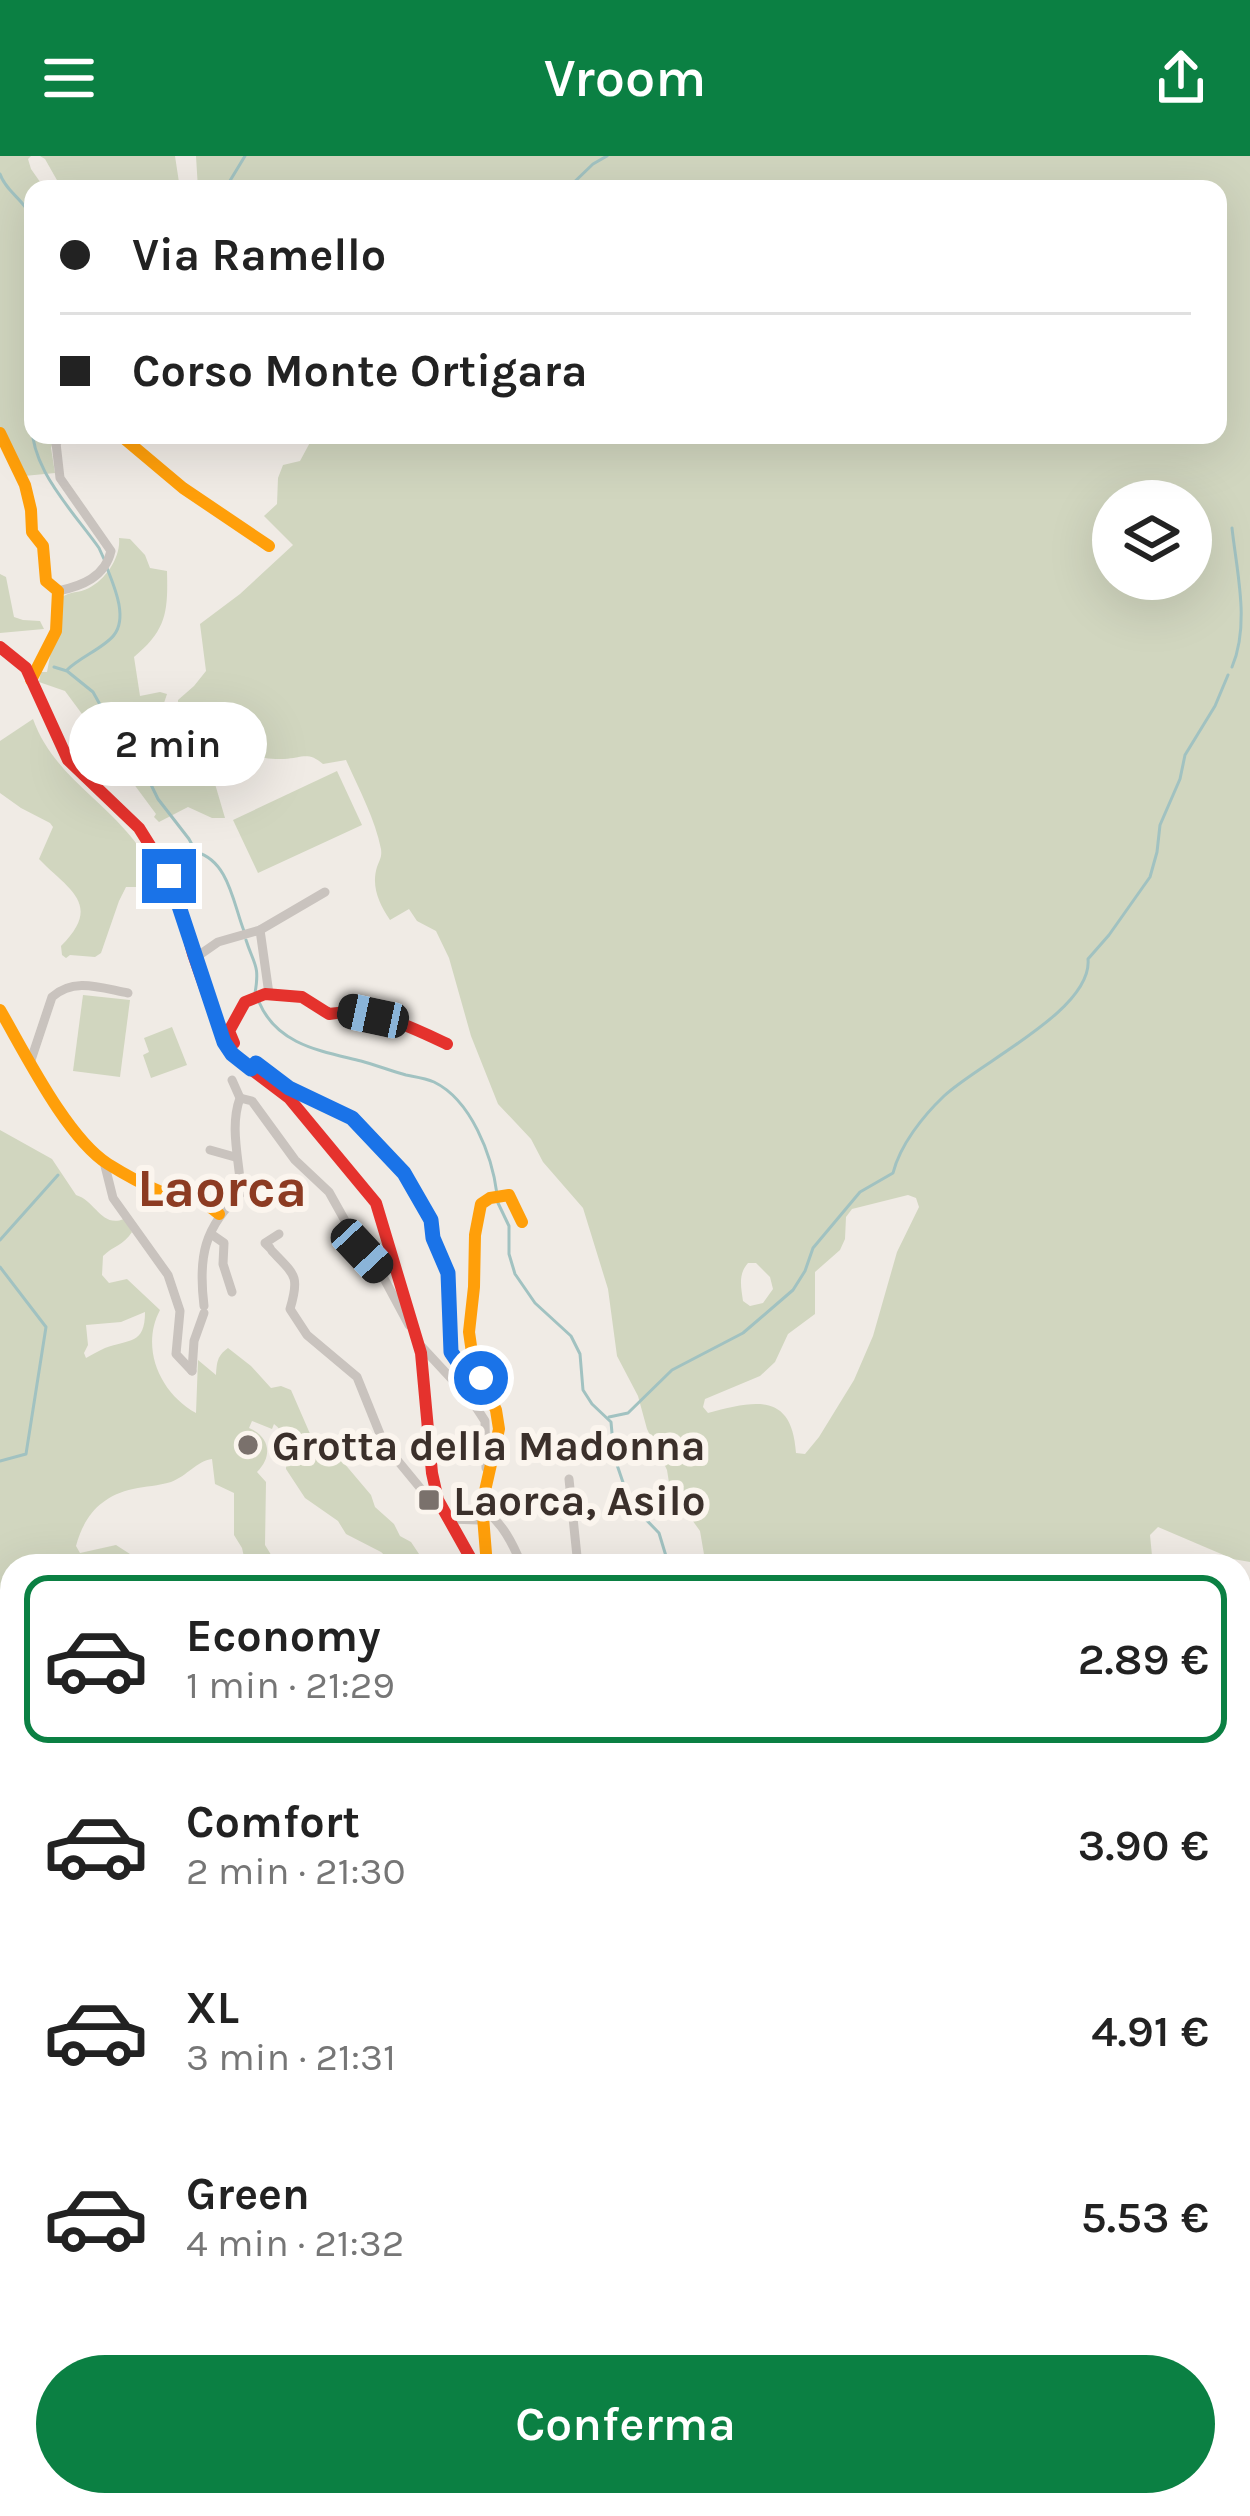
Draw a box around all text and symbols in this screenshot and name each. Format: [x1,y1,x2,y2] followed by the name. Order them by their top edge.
[36,45,102,111] icon: menu
[1148,45,1214,111] icon: share
[544,46,706,110] text: Vroom
[132,229,386,281] text: Via Ramello
[132,345,587,397] text: Corso Monte Ortigara
[1092,480,1212,600] map controls
[1092,480,1212,600] button: layers
[70,702,268,786] callout: 2 min
[115,721,221,767] text: 2 min
[142,849,196,903] route end
[334,991,412,1041] car
[137,1156,307,1220] district label: Laorca
[324,1212,400,1290] car
[454,1351,508,1405] route start
[272,1421,706,1471] place label: Grotta della Madonna
[235,1432,261,1458] marker: Grotta della Madonna
[453,1476,705,1526] place label: Laorca, Asilo
[416,1487,442,1513] marker: Laorca, Asilo
[42,1605,150,1713] icon: car
[186,1610,381,1662] text: Economy
[1078,1633,1209,1685] text: 2.89 €
[186,1662,395,1708] text: 1 min · 21:29
[42,1791,150,1899] icon: car
[186,1796,360,1848] text: Comfort
[1078,1819,1209,1871] text: 3.90 €
[186,1848,406,1894] text: 2 min · 21:30
[42,1977,150,2085] icon: car
[186,1982,239,2034] text: XL
[1091,2005,1209,2057] text: 4.91 €
[186,2034,396,2080] text: 3 min · 21:31
[42,2163,150,2271] icon: car
[186,2168,310,2220] text: Green
[1081,2191,1209,2243] text: 5.53 €
[186,2220,404,2266] text: 4 min · 21:32
[36,2355,1215,2493] button: Conferma

